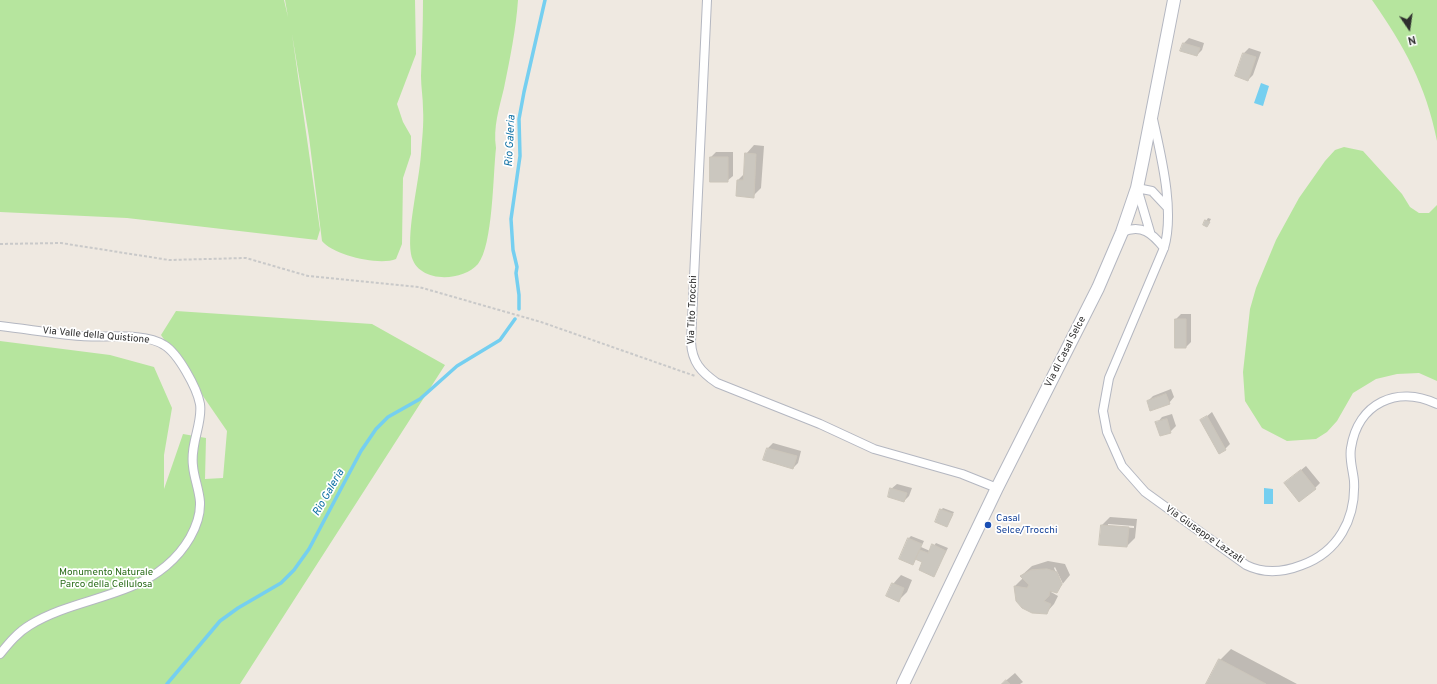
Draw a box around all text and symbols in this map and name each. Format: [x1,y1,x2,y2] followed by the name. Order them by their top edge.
[1389,8,1429,48] north arrow
[1406,32,1417,47] text: N
[503,115,519,167] water label: Rio Galeria
[686,275,700,345] street label: Via Tito Trocchi
[1043,315,1089,389] street label: Via di Casal Selce
[42,325,150,347] street label: Via Valle della Quistione
[310,467,348,519] water label: Rio Galeria
[1162,503,1246,567] street label: Via Giuseppe Lazzati
[996,513,1057,536] place label: Casal Selce/Trocchi
[983,520,993,530] marker: Casal Selce/Trocchi
[59,567,153,590] park label: Monumento Naturale Parco della Cellulosa

